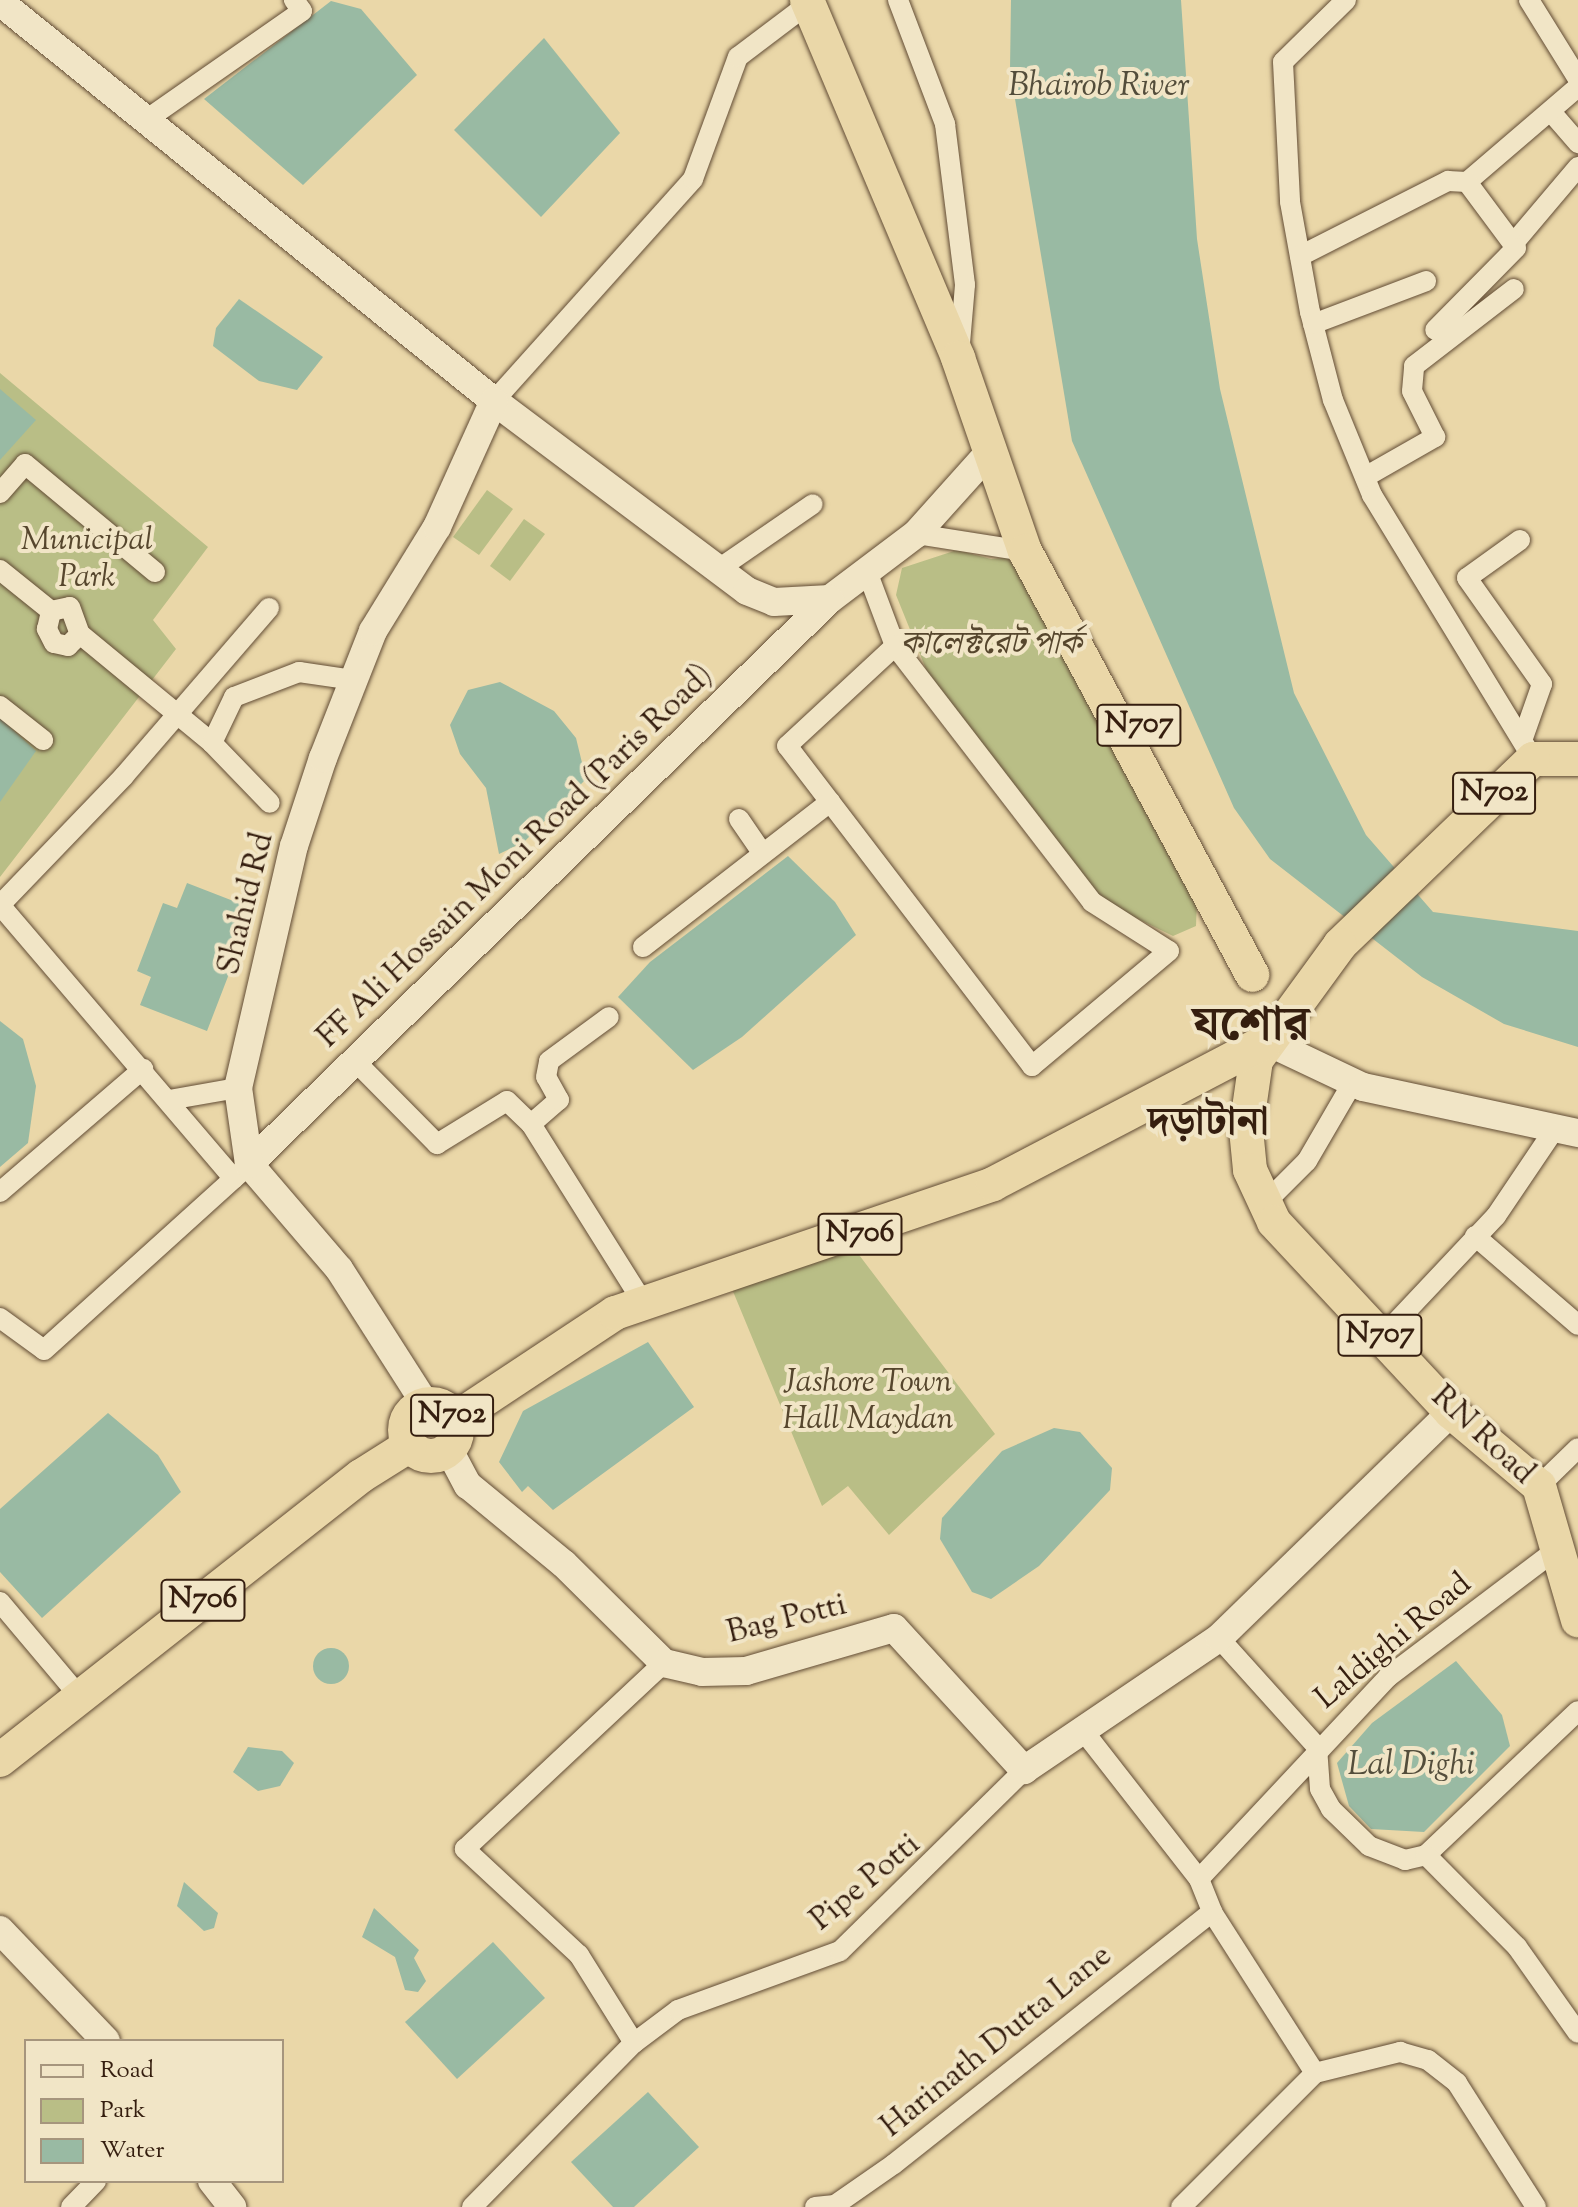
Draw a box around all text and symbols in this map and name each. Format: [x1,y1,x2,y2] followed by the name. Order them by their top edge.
[1008,67,1190,107] water label: Bhairob River
[21,523,153,598] park label: Municipal Park
[900,626,1082,664] park label: কালেক্টরেট পার্ক
[310,657,722,1057] street label: FF Ali Hossain Moni Road (Paris Road)
[1095,699,1183,751] road number: N707
[1452,767,1536,819] road number: N702
[211,829,283,979] street label: Shahid Rd
[1192,999,1310,1057] district label: যশোর
[1147,1101,1269,1149] district label: দড়াটানা
[816,1208,904,1260] road number: N706
[1336,1309,1424,1361] road number: N707
[782,1365,954,1440] park label: Jashore Town Hall Maydan
[1422,1379,1542,1493] street label: RN Road
[410,1389,494,1441] road number: N702
[1308,1566,1480,1718] street label: Laldighi Road
[159,1574,247,1626] road number: N706
[723,1587,851,1653] street label: Bag Potti
[1347,1746,1475,1786] water label: Lal Dighi
[803,1826,929,1940] street label: Pipe Potti
[874,1937,1120,2147] street label: Harinath Dutta Lane
[24,2039,284,2183] legend
[100,2054,154,2088] text: Road
[100,2094,146,2128] text: Park
[100,2134,164,2168] text: Water

